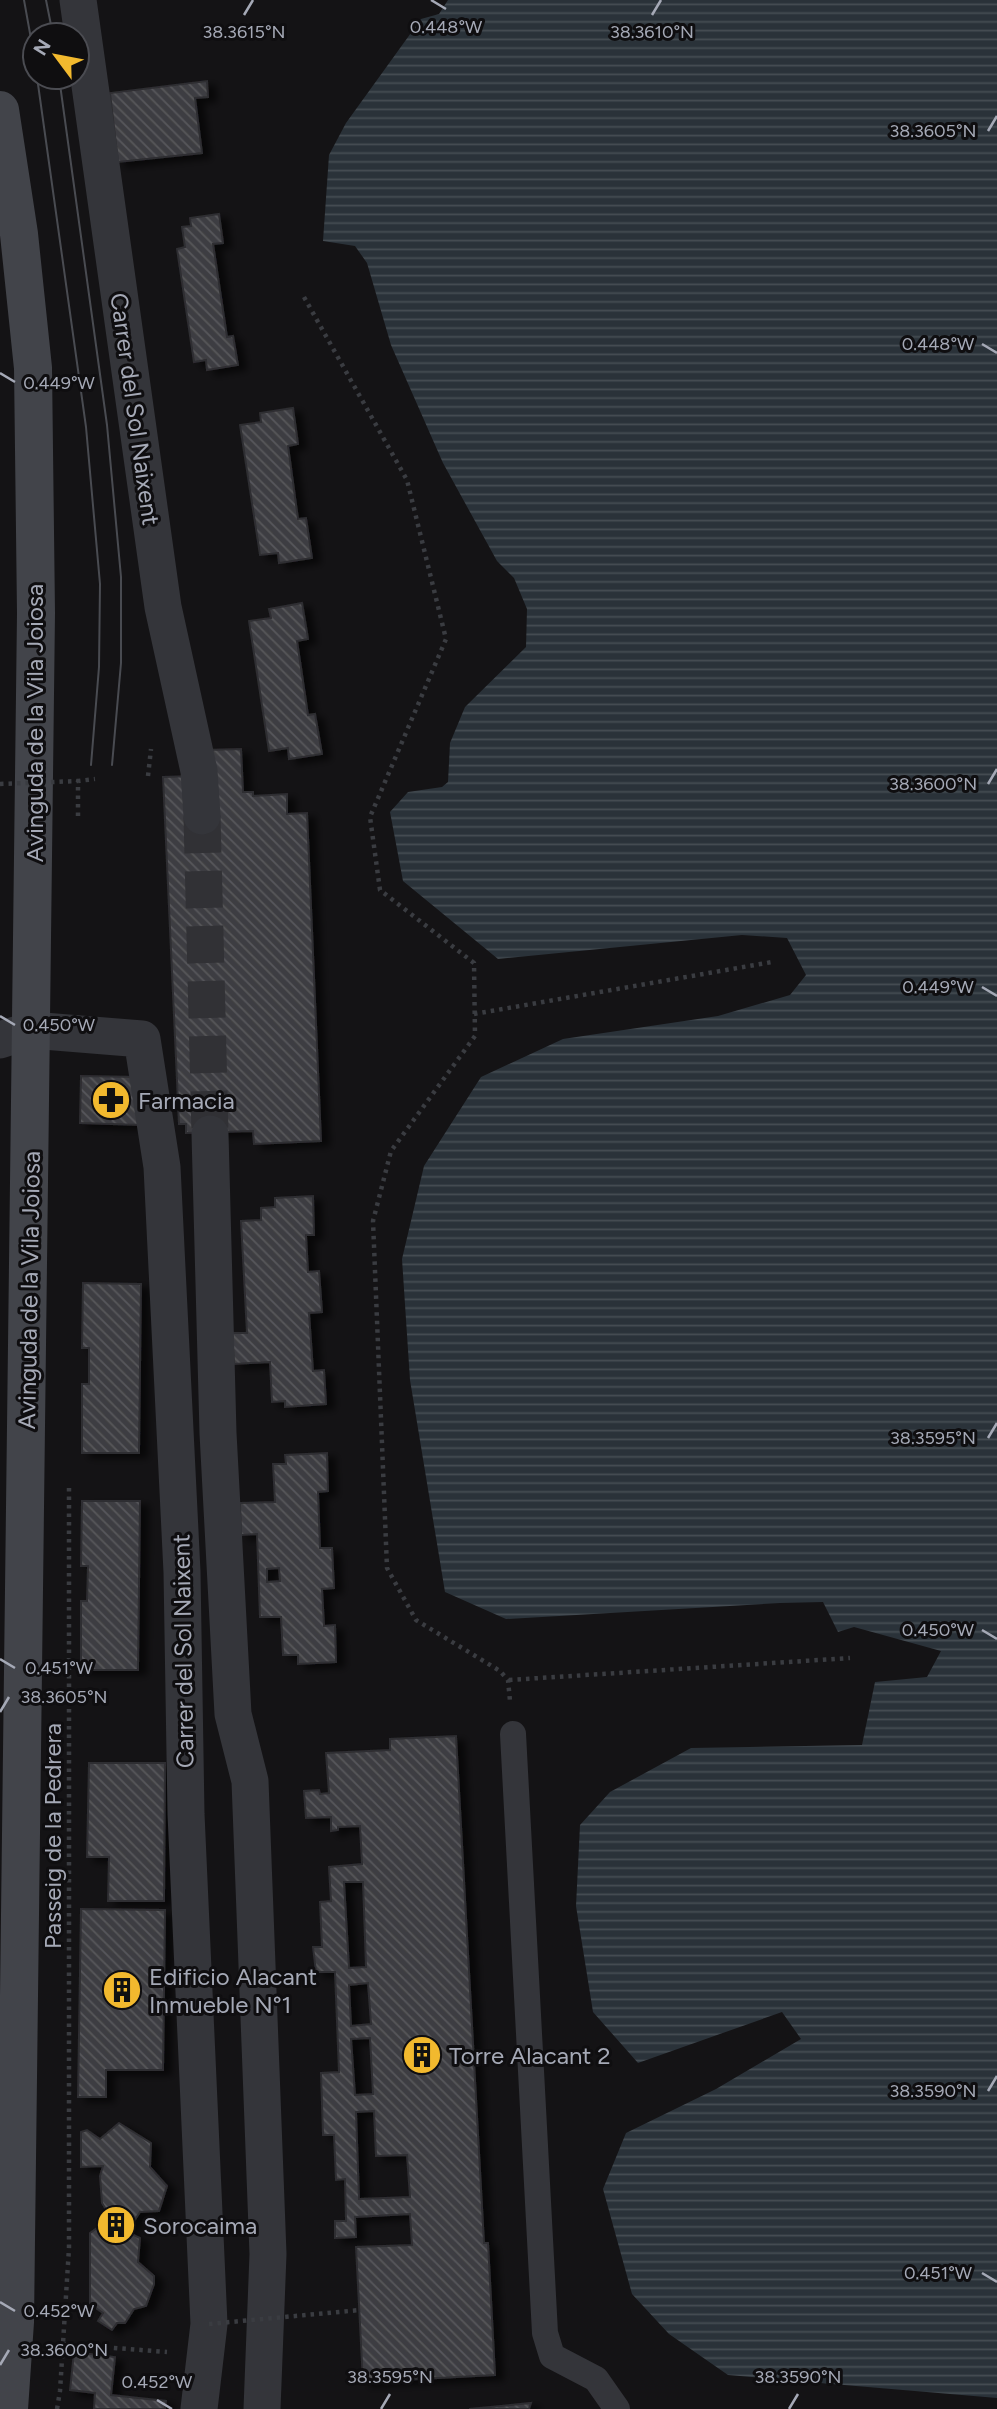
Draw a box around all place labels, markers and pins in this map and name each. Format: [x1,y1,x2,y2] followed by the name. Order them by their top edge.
[90,1079,132,1121] pharmacy icon: Farmacia
[138,1086,235,1115] place label: Farmacia
[149,1962,317,2019] place label: Edificio Alacant Inmueble N°1
[101,1969,143,2011] building icon: Edificio Alacant Inmueble N°1
[401,2034,443,2076] building icon: Torre Alacant 2
[449,2041,611,2070] place label: Torre Alacant 2
[95,2204,137,2246] building icon: Sorocaima
[143,2211,257,2240] place label: Sorocaima

